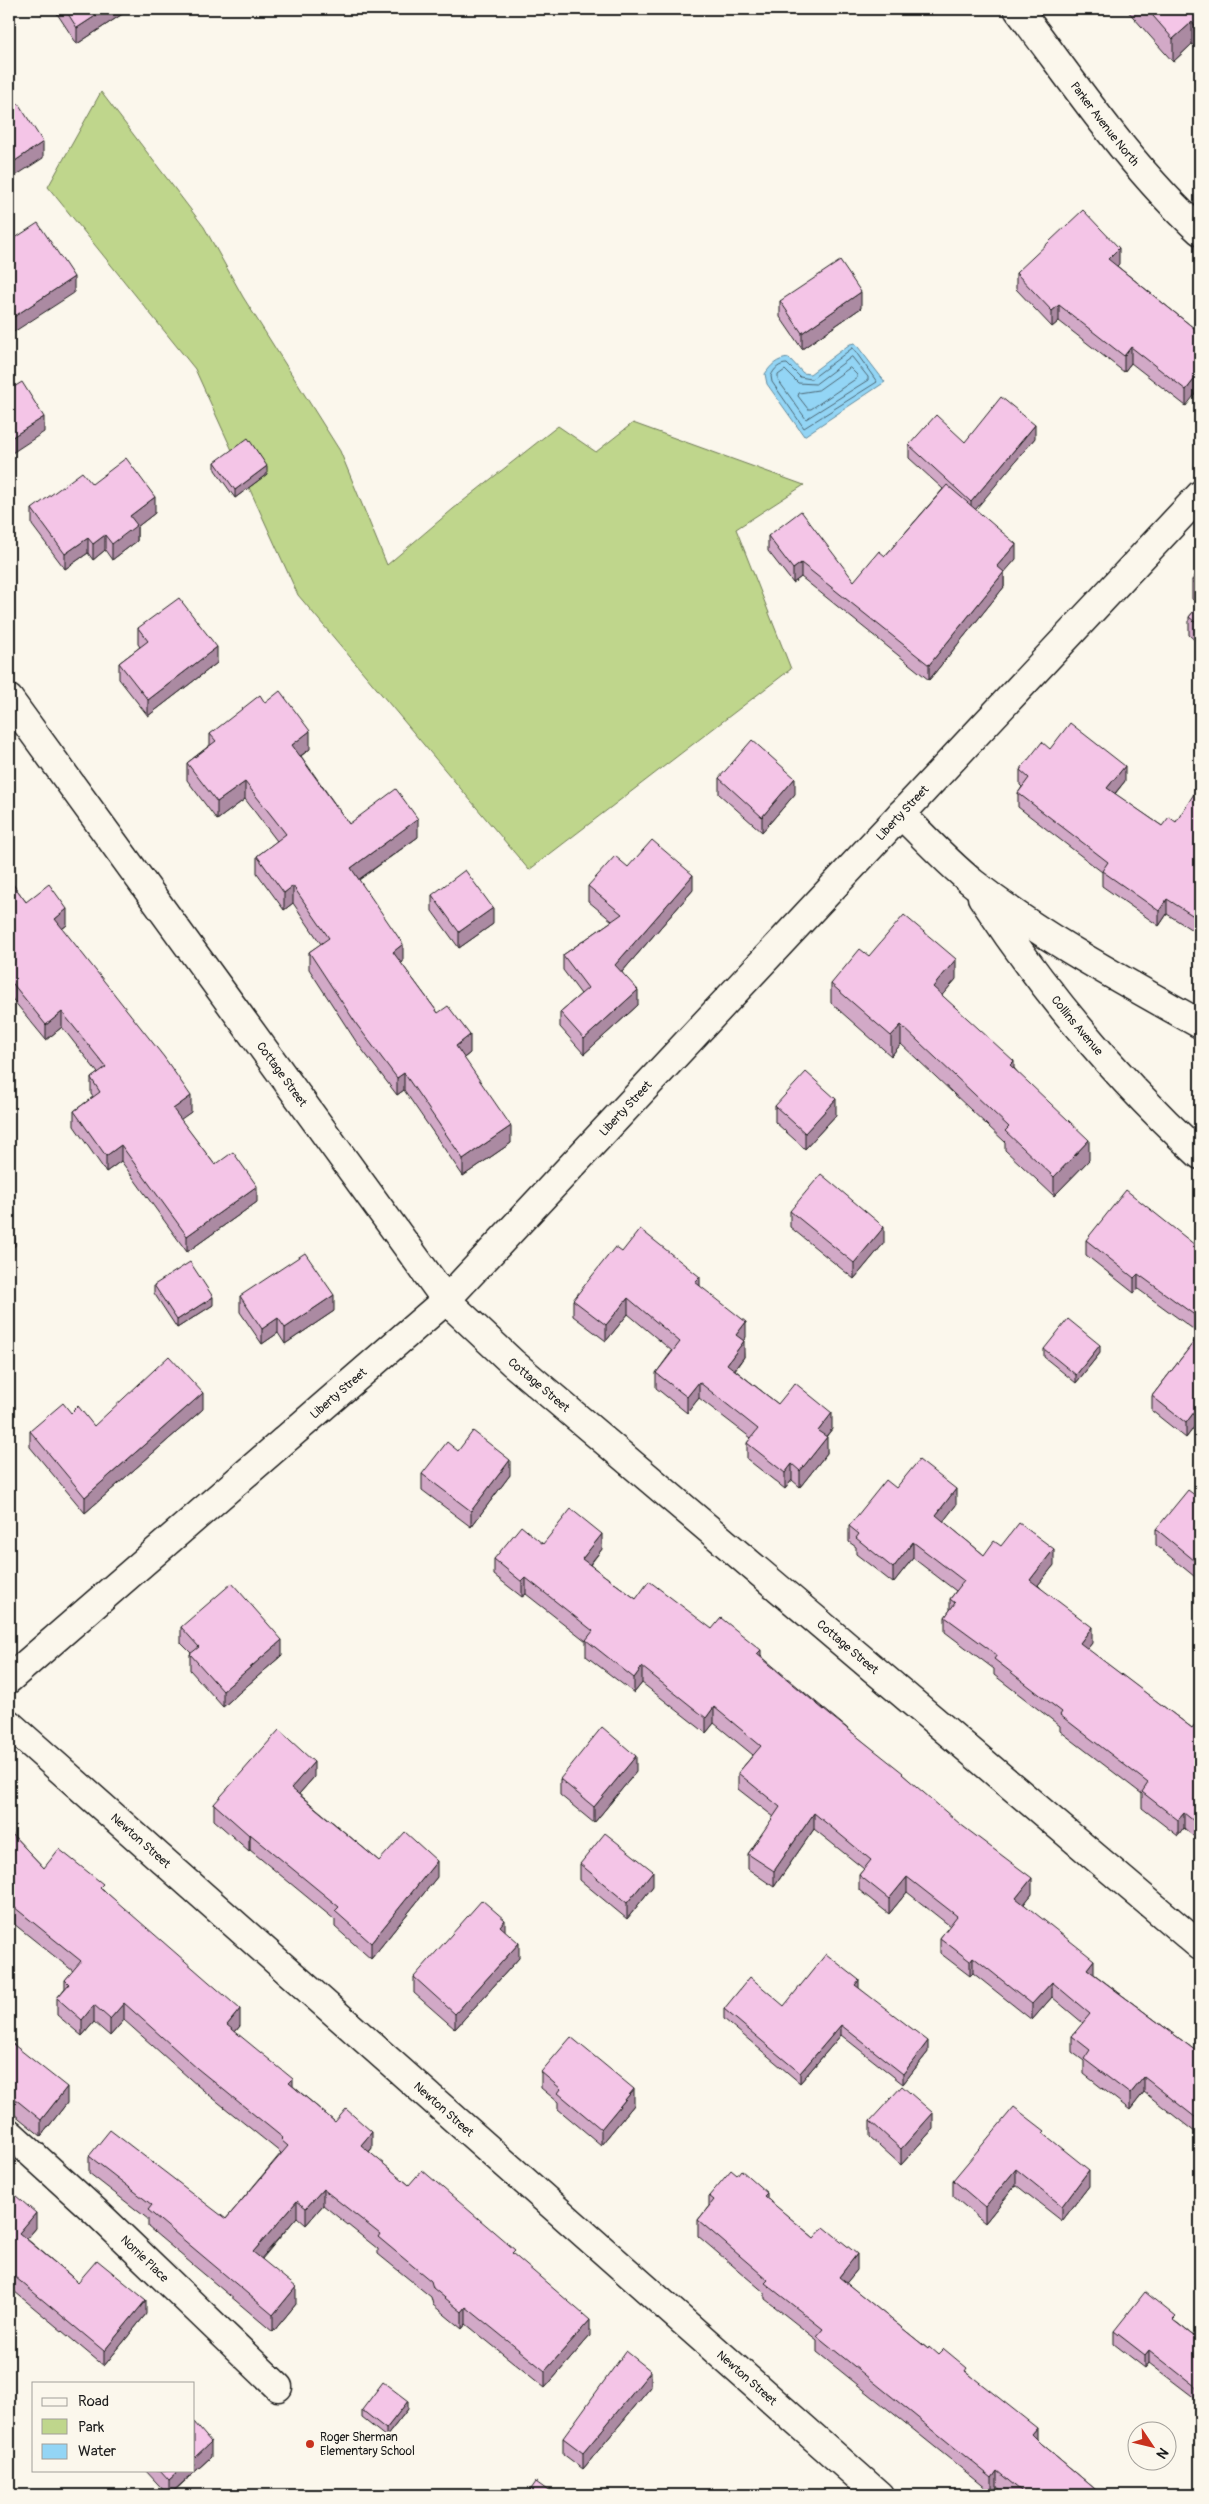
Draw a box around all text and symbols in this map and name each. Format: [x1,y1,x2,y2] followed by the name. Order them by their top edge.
[1067,79,1142,170] street label: Parker Avenue North
[873,782,932,844] street label: Liberty Street
[1048,993,1106,1059] street label: Collins Avenue
[253,1039,310,1110] street label: Cottage Street
[596,1078,655,1139] street label: Liberty Street
[504,1355,573,1416] street label: Cottage Street
[307,1365,370,1422] street label: Liberty Street
[813,1617,881,1678] street label: Cottage Street
[107,1811,174,1872] street label: Newton Street
[410,2079,477,2140] street label: Newton Street
[117,2233,172,2286] street label: Norrie Place
[713,2348,780,2409] street label: Newton Street
[32,2382,195,2472] legend
[78,2392,109,2411] text: Road
[78,2418,105,2437] text: Park
[1126,2422,1176,2472] north arrow
[320,2430,415,2459] place label: Roger Sherman Elementary School
[304,2438,316,2450] marker: Roger Sherman Elementary School
[78,2442,117,2461] text: Water
[1153,2444,1172,2462] text: N

